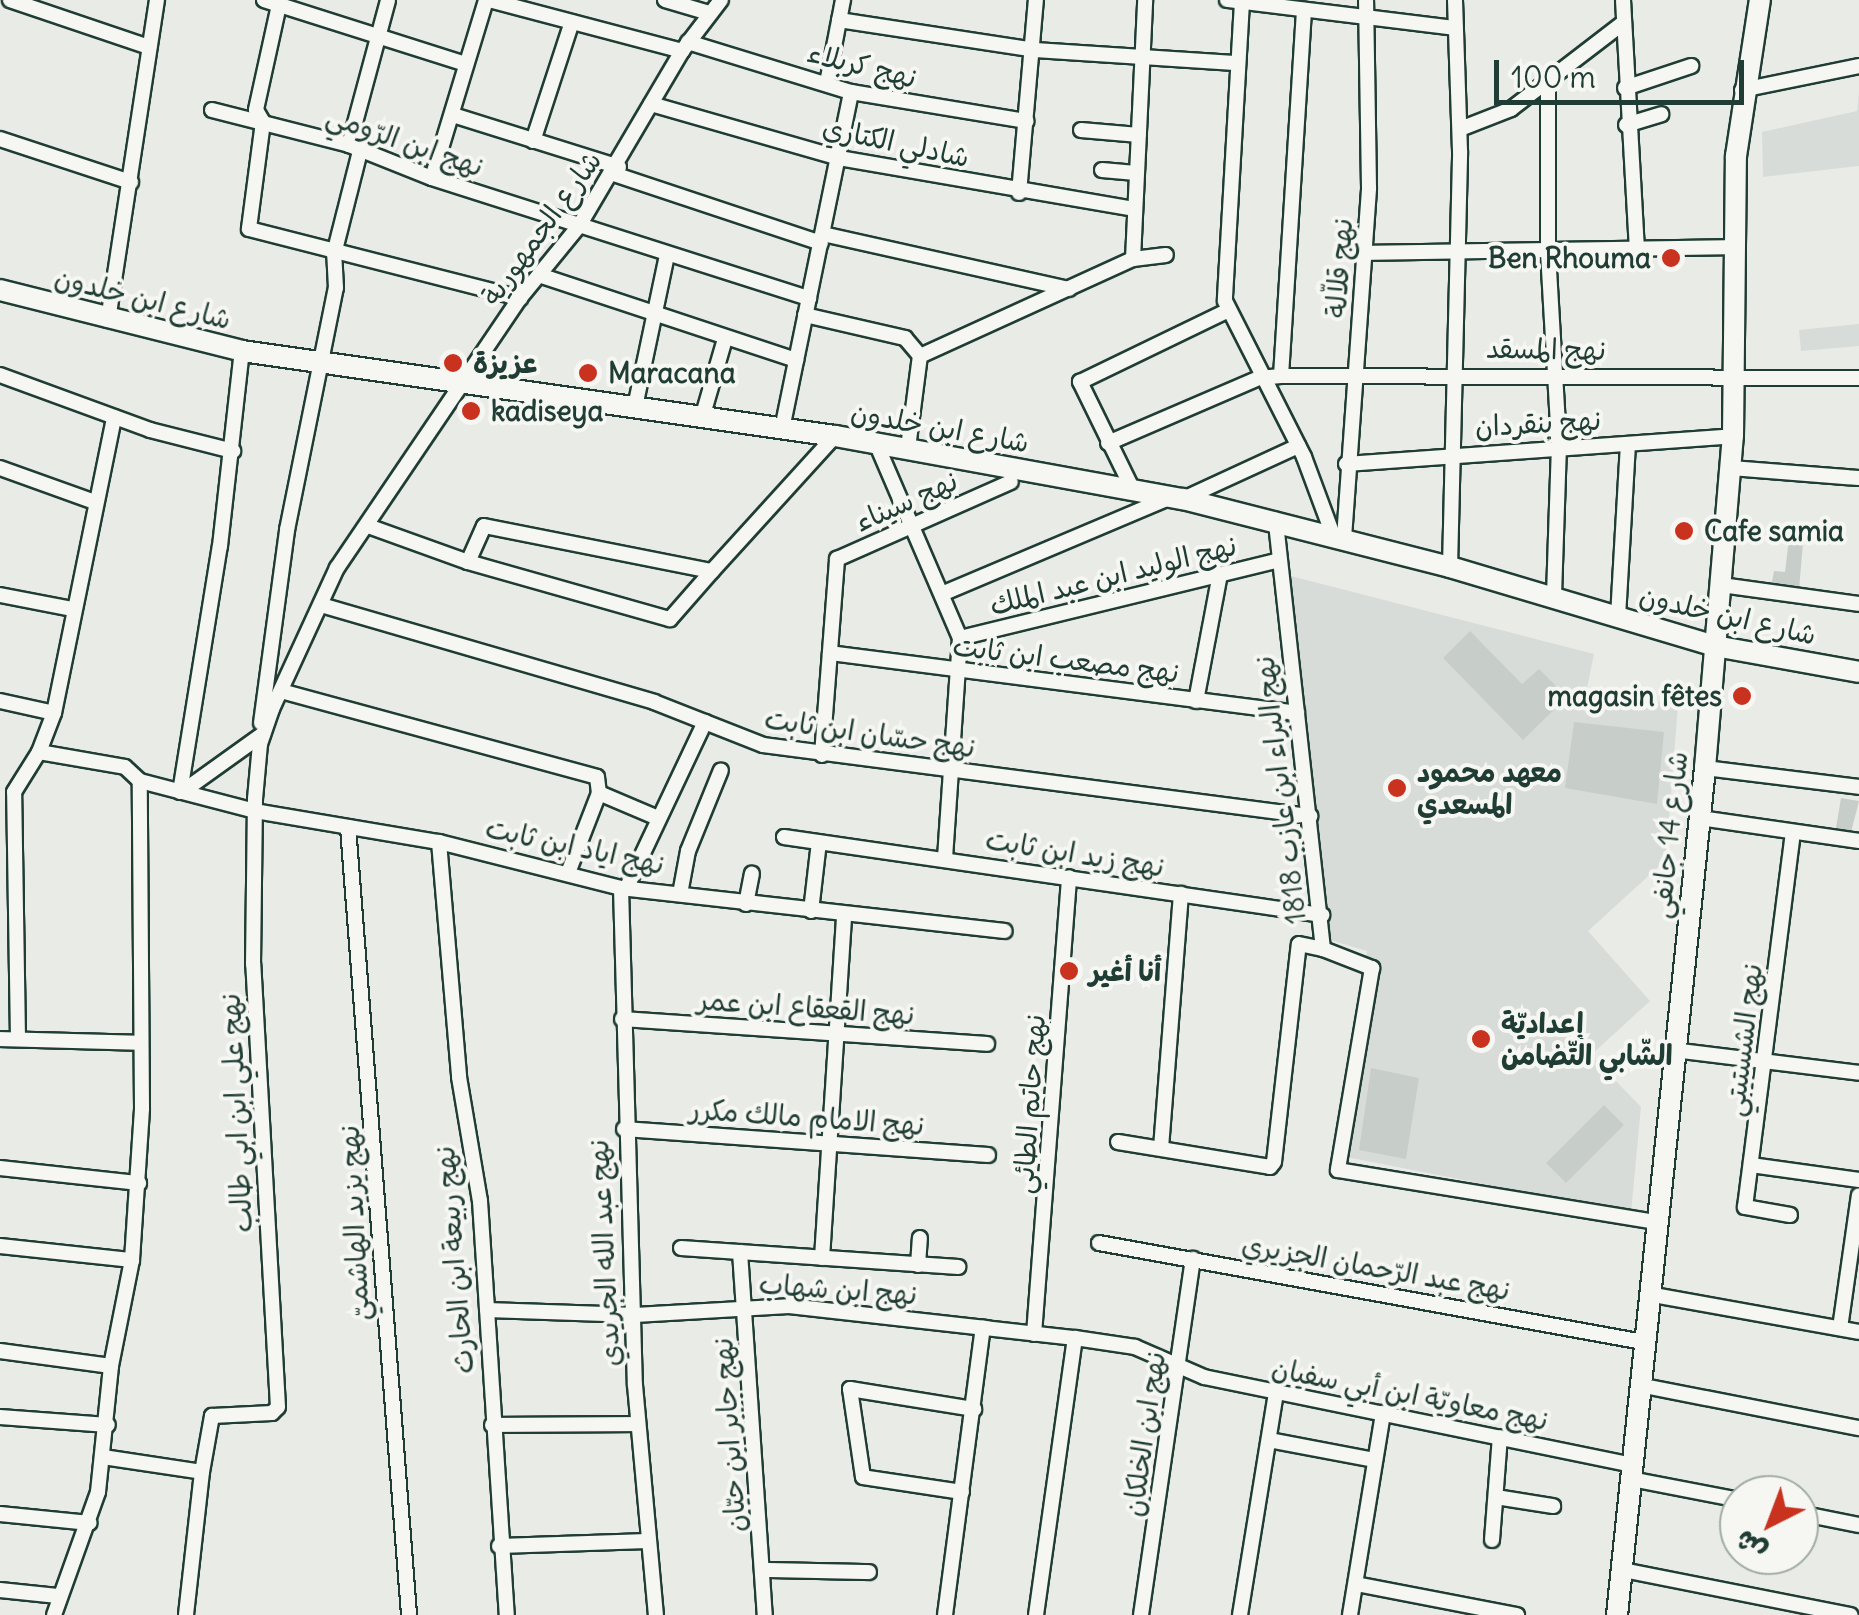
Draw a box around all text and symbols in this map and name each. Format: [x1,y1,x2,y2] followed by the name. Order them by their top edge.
[804,35,920,95] street label: نهج كربلاء
[1499,40,1749,102] scale bar
[1511,58,1596,96] text: 100 m
[322,98,488,184] street label: نهج ابن الرّومي
[819,110,973,174] street label: شادلي الكتاري
[474,144,608,312] street label: شارع الجمهورية
[1319,217,1359,319] street label: نهج قلاّلة
[1488,241,1651,275] place label: Ben Rhouma
[1660,247,1682,269] marker: Ben Rhouma
[51,260,235,336] street label: شارع ابن خلدون
[1486,331,1606,367] street label: نهج المسقد
[473,346,537,380] place label: عزيزة
[442,352,464,374] marker: عزيزة
[608,356,736,390] place label: Maracana
[577,362,599,384] marker: Maracana
[491,394,603,428] place label: kadiseya
[848,395,1032,459] street label: شارع ابن خلدون
[460,400,482,422] marker: kadiseya
[1474,403,1602,443] street label: نهج بنقردان
[849,463,963,539] street label: نهج سيناء
[1704,514,1844,548] place label: Cafe samia
[1673,520,1695,542] marker: Cafe samia
[986,528,1240,622] street label: نهج الوليد ابن عبد الملك
[1636,578,1820,652] street label: شارع ابن خلدون
[951,628,1181,690] street label: نهج مصعب ابن ثابت
[1247,654,1313,926] street label: نهج البراء ابن عازب 1818
[1548,679,1722,713] place label: magasin fêtes
[1731,685,1753,707] marker: magasin fêtes
[762,702,978,764] street label: نهج حسّان ابن ثابت
[1644,750,1694,920] street label: شارع 14 جانفي
[1417,755,1562,821] place label: معهد محمود المسعدي
[1386,777,1408,799] marker: معهد محمود المسعدي
[483,811,667,881] street label: نهج اياد ابن ثابت
[983,822,1167,884] street label: نهج زيد ابن ثابت
[1089,954,1161,988] place label: أنا أغير
[1058,960,1080,982] marker: أنا أغير
[1717,962,1769,1118] street label: نهج الشستيتي
[696,983,916,1031] street label: نهج القعقاع ابن عمر
[213,993,259,1233] street label: نهج علي ابن ابي طالب
[1501,1006,1673,1072] place label: إعداديّة الشّابي التّضامن
[1006,1013,1052,1195] street label: نهج حاتم الطائي
[1470,1028,1492,1050] marker: إعداديّة الشّابي التّضامن
[689,1092,925,1142] street label: نهج الامام مالك مكرر
[332,1124,376,1322] street label: نهج يزيد الهاشميّ
[581,1139,627,1367] street label: نهج عبد الله الجريدي
[427,1145,481,1375] street label: نهج ربيعة ابن الحارث
[1239,1227,1513,1307] street label: نهج عبد الرّحمان الجزيري
[758,1267,918,1311] street label: نهج ابن شهاب
[705,1337,753,1533] street label: نهج جابر ابن حيّان
[1116,1349,1172,1519] street label: نهج ابن الخلكان
[1269,1351,1551,1437] street label: نهج معاويّة ابن أبي سفيان
[1719,1475,1819,1575] north arrow
[1727,1522,1774,1569] text: ش

